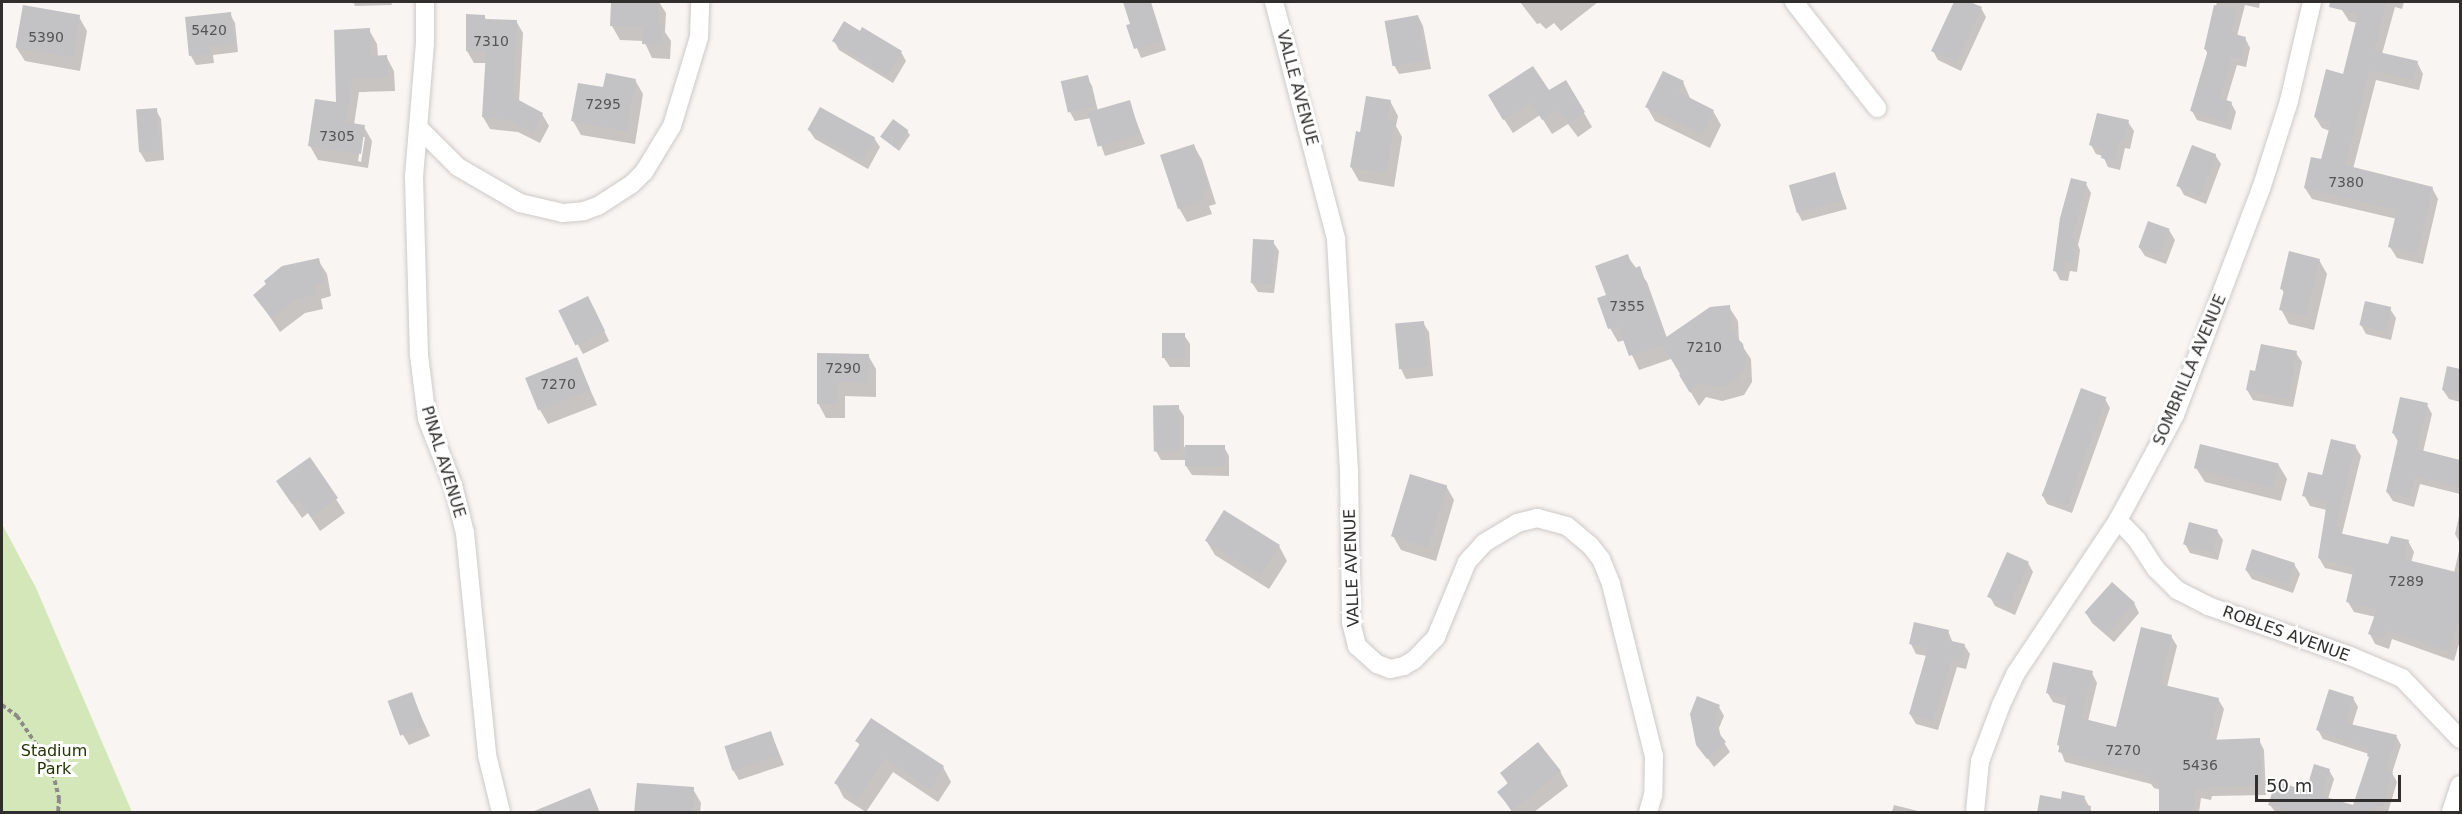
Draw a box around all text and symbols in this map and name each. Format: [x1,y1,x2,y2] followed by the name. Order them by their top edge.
[191,22,227,38] house number: 5420
[1272,28,1322,148] street label: VALLE AVENUE
[28,29,64,45] house number: 5390
[473,33,509,49] house number: 7310
[585,96,621,112] house number: 7295
[319,128,355,144] house number: 7305
[2328,174,2364,190] house number: 7380
[2149,292,2231,448] street label: SOMBRILLA AVENUE
[1609,298,1645,314] house number: 7355
[1686,339,1722,355] house number: 7210
[825,360,861,376] house number: 7290
[540,376,576,392] house number: 7270
[417,404,469,520] street label: PINAL AVENUE
[1340,508,1364,628] street label: VALLE AVENUE
[2388,573,2424,589] house number: 7289
[2220,602,2352,666] street label: ROBLES AVENUE
[21,741,87,779] park label: Stadium Park
[2105,742,2141,758] house number: 7270
[2182,757,2218,773] house number: 5436
[2258,763,2404,801] scale bar
[2266,775,2312,796] text: 50 m

